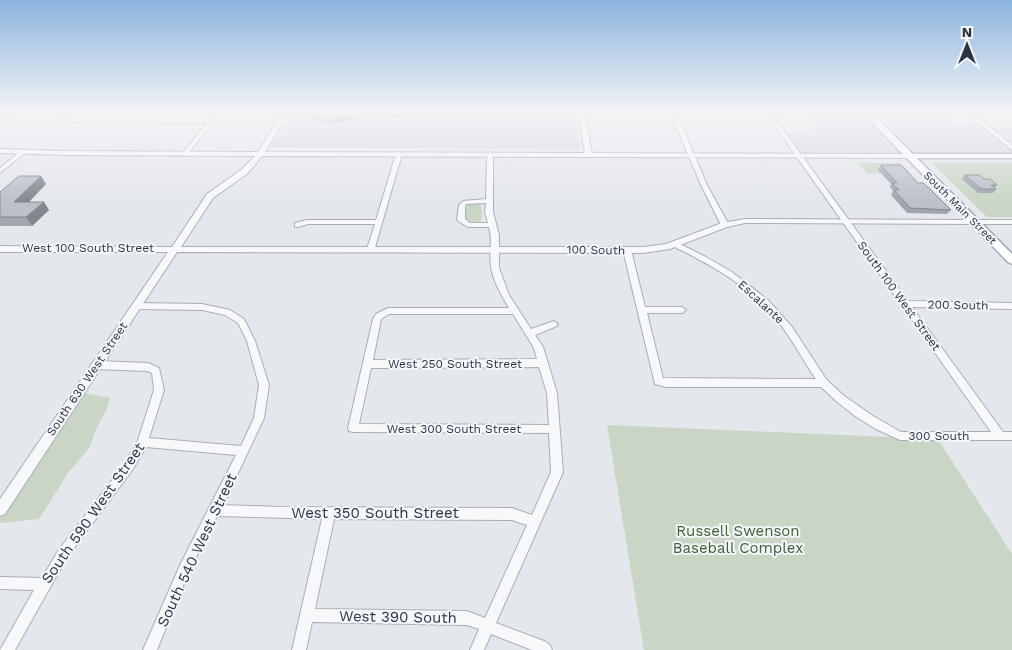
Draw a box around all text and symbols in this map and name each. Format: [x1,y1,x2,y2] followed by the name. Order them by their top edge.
[942,20,992,70] north arrow
[962,24,972,40] text: N
[921,169,999,247] street label: South Main Street
[855,239,943,353] street label: South 100 West Street
[22,241,154,255] street label: West 100 South Street
[567,242,625,258] street label: 100 South
[735,277,787,327] street label: Escalante
[927,297,989,313] street label: 200 South
[44,320,130,438] street label: South 630 West Street
[388,357,522,371] street label: West 250 South Street
[387,422,521,436] street label: West 300 South Street
[909,429,969,443] street label: 300 South
[38,439,149,587] street label: South 590 West Street
[153,470,241,630] street label: South 540 West Street
[291,504,459,522] street label: West 350 South Street
[673,522,803,557] park label: Russell Swenson Baseball Complex
[339,607,457,627] street label: West 390 South

